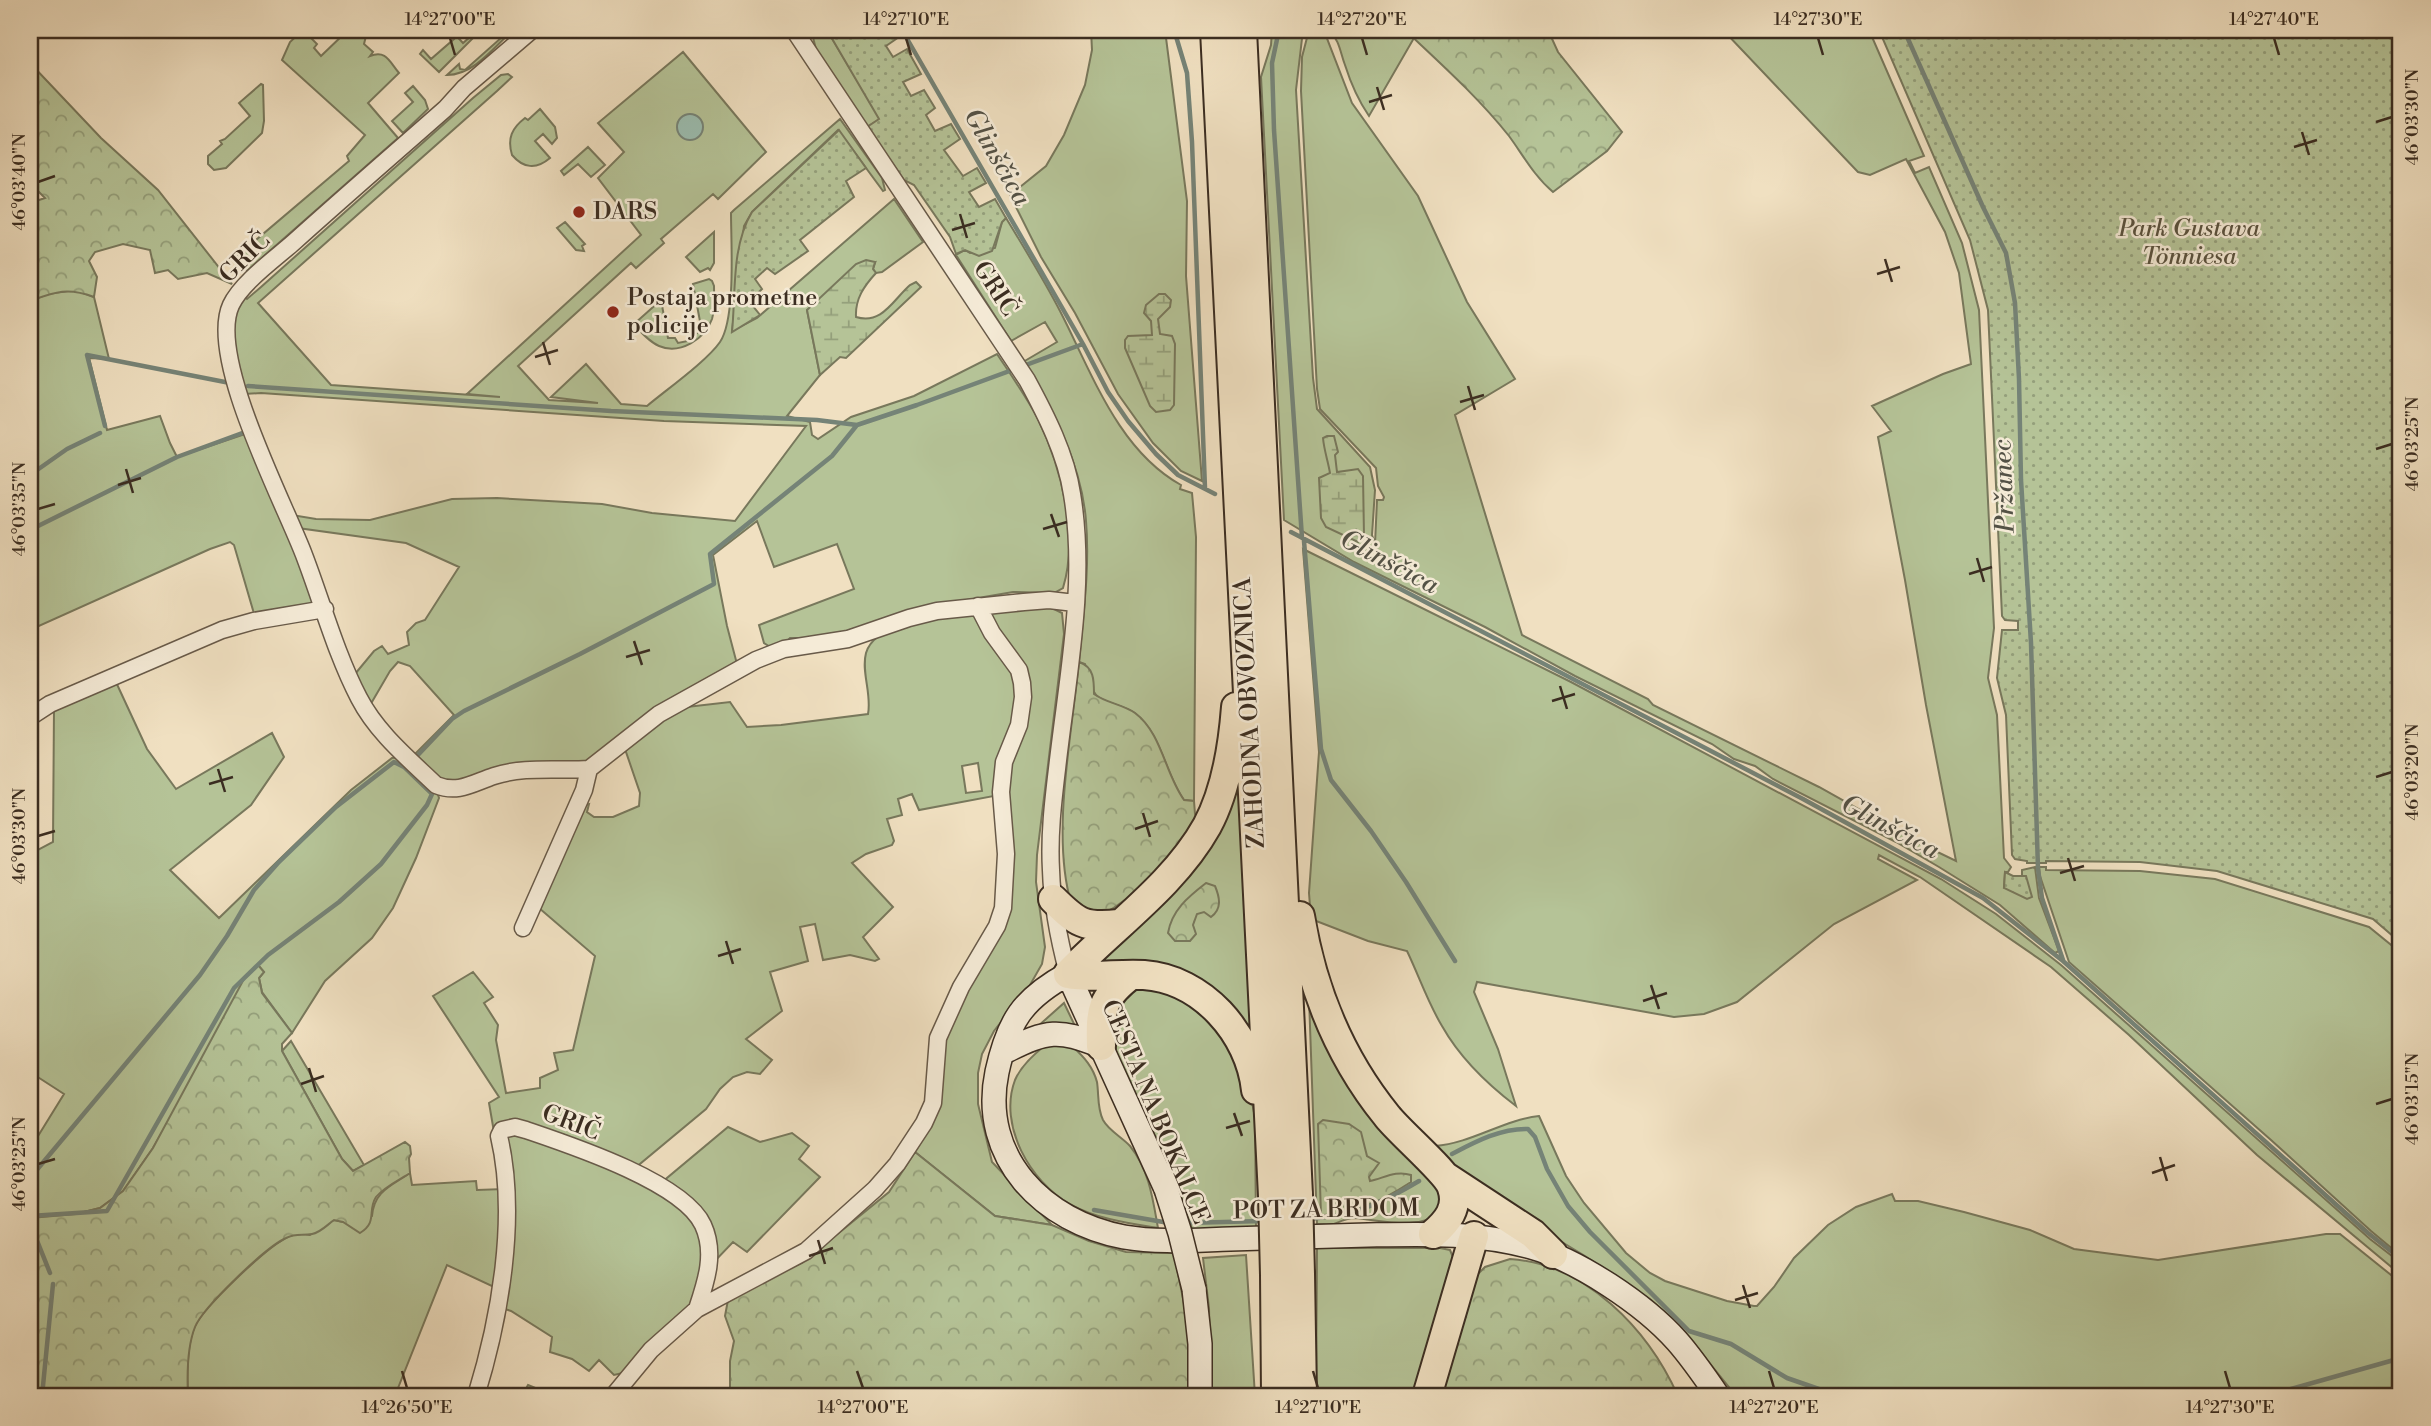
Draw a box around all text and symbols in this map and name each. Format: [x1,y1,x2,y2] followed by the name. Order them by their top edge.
[405,8,496,31] text: 14°27'00"E
[863,8,949,31] text: 14°27'10"E
[1317,8,1407,31] text: 14°27'20"E
[1774,8,1863,31] text: 14°27'30"E
[2229,8,2319,31] text: 14°27'40"E
[2401,68,2424,165] text: 46°03'30"N
[956,103,1038,212] water label: Glinščica
[8,133,31,231] text: 46°03'40"N
[593,197,657,227] place label: DARS
[571,204,587,220] marker: DARS
[2117,214,2260,272] park label: Park Gustava Tönniesa
[212,225,277,290] street label: GRIČ
[966,255,1026,322] street label: GRIČ
[627,283,817,341] place label: Postaja prometne policije
[605,304,621,320] marker: Postaja prometne policije
[2401,396,2424,491] text: 46°03'25"N
[1986,439,2022,534] water label: Pržanec
[8,461,31,556] text: 46°03'35"N
[1334,523,1444,602] water label: Glinščica
[1228,576,1272,849] street label: ZAHODNA OBVOZNICA
[2401,723,2424,820] text: 46°03'20"N
[8,787,31,884] text: 46°03'30"N
[1835,788,1945,867] water label: Glinščica
[1094,995,1216,1229] street label: CESTA NA BOKALCE
[2401,1052,2424,1145] text: 46°03'15"N
[538,1096,605,1148] street label: GRIČ
[8,1116,31,1211] text: 46°03'25"N
[1233,1193,1419,1227] street label: POT ZA BRDOM
[362,1396,452,1419] text: 14°26'50"E
[818,1396,909,1419] text: 14°27'00"E
[1275,1396,1361,1419] text: 14°27'10"E
[1729,1396,1819,1419] text: 14°27'20"E
[2186,1396,2275,1419] text: 14°27'30"E

